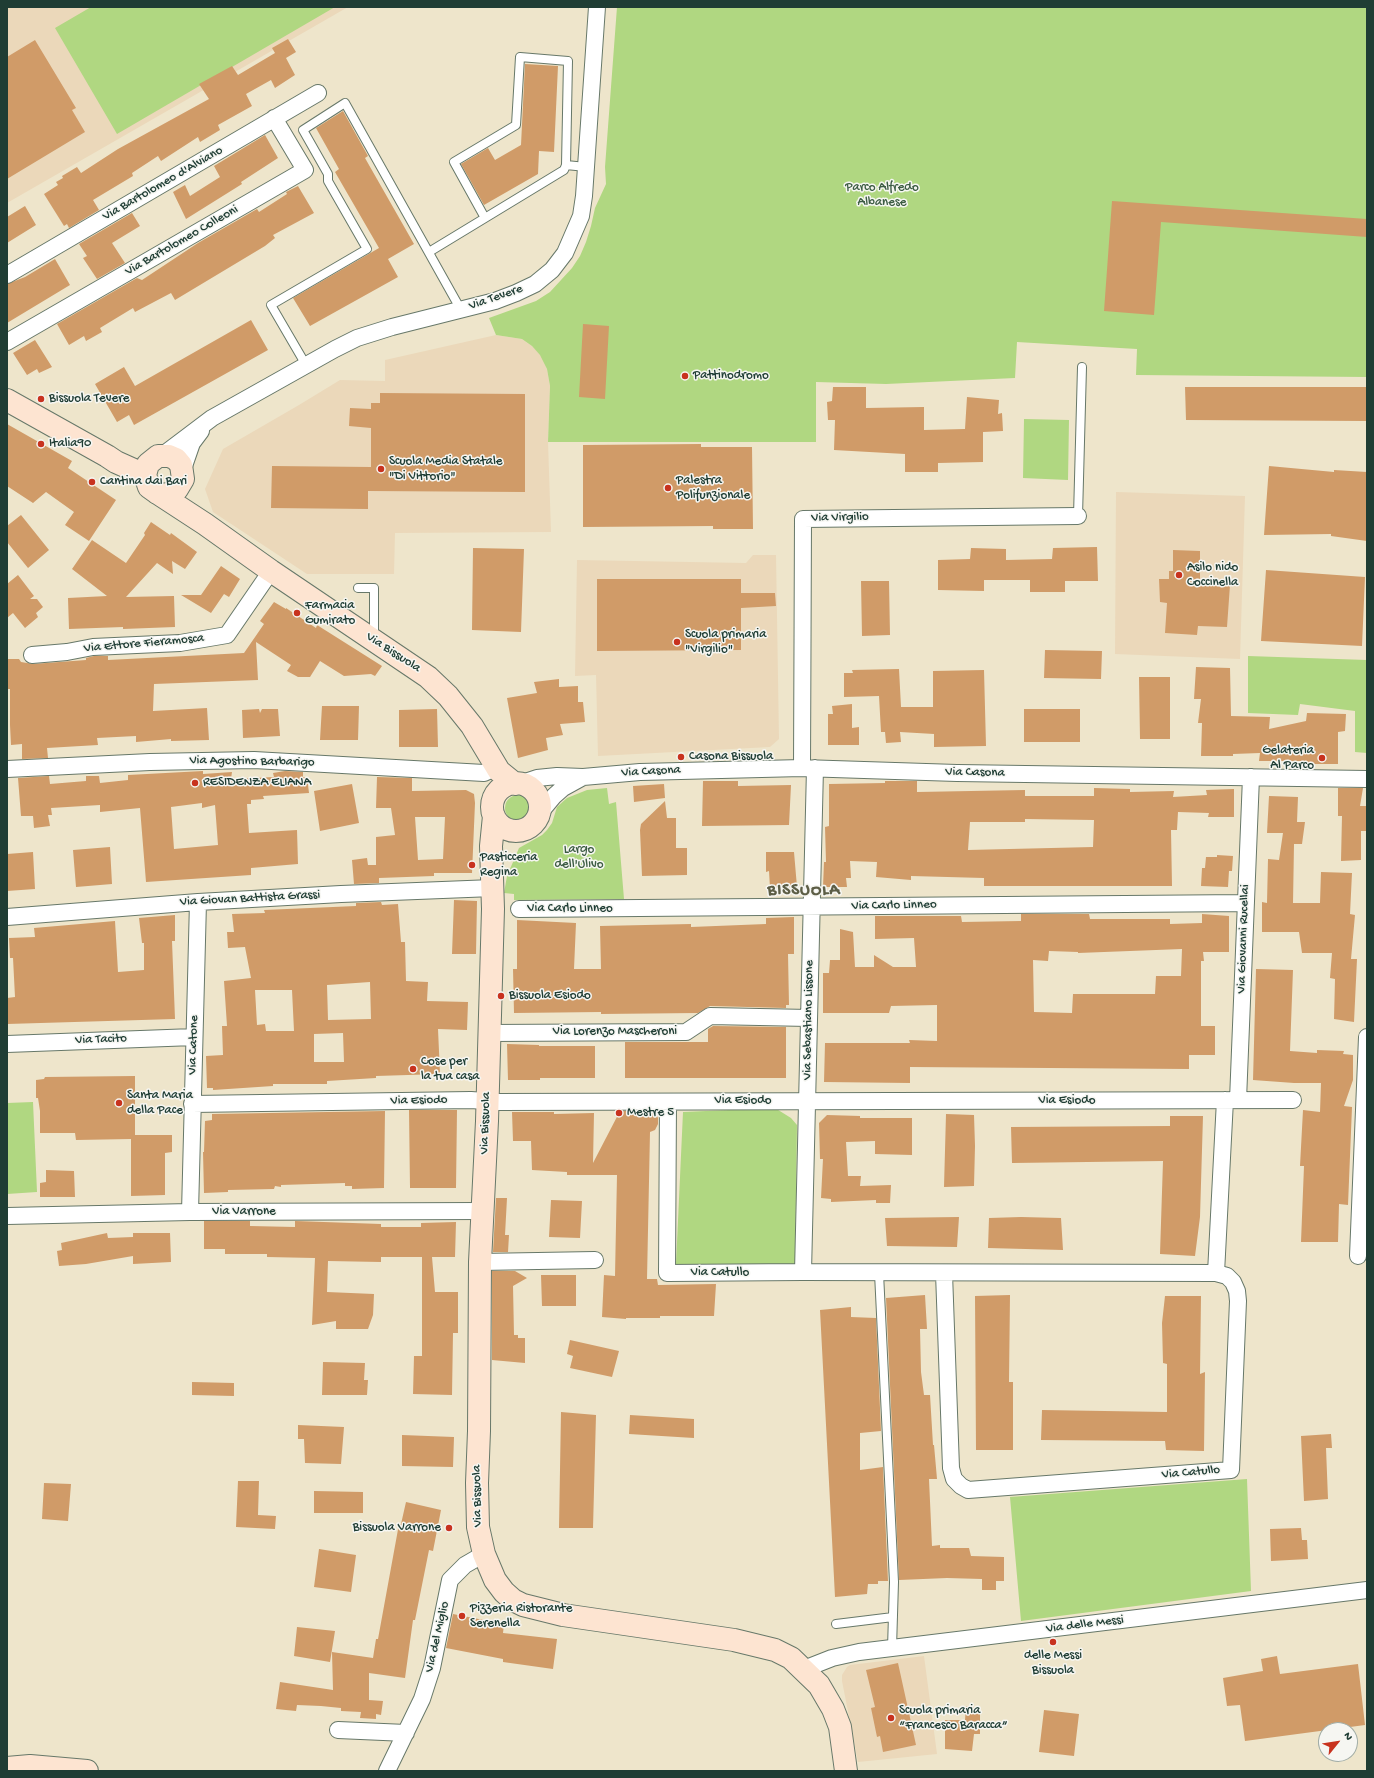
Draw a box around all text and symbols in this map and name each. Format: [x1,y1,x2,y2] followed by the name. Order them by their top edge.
[100,143,226,225] street label: Via Bartolomeo d'Alviano
[845,180,919,211] park label: Parco Alfredo Albanese
[123,202,241,280] street label: Via Bartolomeo Colleoni
[467,282,525,314] street label: Via Tevere
[693,368,769,384] place label: Pattinodromo
[680,371,690,381] marker: Pattinodromo
[49,391,130,407] place label: Bissuola Tevere
[36,394,46,404] marker: Bissuola Tevere
[49,436,91,452] place label: Italia90
[36,439,46,449] marker: Italia90
[389,454,503,485] place label: Scuola Media Statale "Di Vittorio"
[376,464,386,474] marker: Scuola Media Statale "Di Vittorio"
[676,473,750,504] place label: Palestra Polifunzionale
[100,474,187,490] place label: Cantina dai Bari
[87,477,97,487] marker: Cantina dai Bari
[663,483,673,493] marker: Palestra Polifunzionale
[811,510,869,526] street label: Via Virgilio
[1187,560,1238,591] place label: Asilo nido Coccinella
[1174,570,1184,580] marker: Asilo nido Coccinella
[305,598,355,629] place label: Farmacia Gumirato
[292,608,302,618] marker: Farmacia Gumirato
[685,627,766,658] place label: Scuola primaria "Virgilio"
[363,629,423,677] street label: Via Bissuola
[83,631,205,657] street label: Via Ettore Fieramosca
[672,637,682,647] marker: Scuola primaria "Virgilio"
[1262,743,1314,774] place label: Gelateria Al Parco
[689,749,773,765] place label: Casona Bissuola
[676,752,686,762] marker: Casona Bissuola
[189,753,315,771] street label: Via Agostino Barbarigo
[1317,753,1327,763] marker: Gelateria Al Parco
[621,763,681,781] street label: Via Casona
[945,765,1005,781] street label: Via Casona
[203,775,311,791] place label: RESIDENZA ELIANA
[190,778,200,788] marker: RESIDENZA ELIANA
[554,842,604,873] park label: Largo dell'Ulivo
[480,850,537,881] place label: Pasticceria Regina
[467,860,477,870] marker: Pasticceria Regina
[768,881,840,901] district label: BISSUOLA
[1234,884,1254,994] street label: Via Giovanni Rucellai
[179,888,321,910] street label: Via Giovan Battista Grassi
[851,897,937,915] street label: Via Carlo Linneo
[527,901,613,917] street label: Via Carlo Linneo
[800,960,818,1080] street label: Via Sebastiano Lissone
[509,988,591,1004] place label: Bissuola Esiodo
[496,991,506,1001] marker: Bissuola Esiodo
[185,1015,203,1075] street label: Via Catone
[553,1024,677,1040] street label: Via Lorenzo Mascheroni
[75,1031,127,1049] street label: Via Tacito
[421,1054,480,1085] place label: Cose per la tua casa
[408,1064,418,1074] marker: Cose per la tua casa
[127,1088,193,1119] place label: Santa Maria della Pace
[477,1092,495,1154] street label: Via Bissuola
[390,1093,448,1109] street label: Via Esiodo
[714,1093,772,1109] street label: Via Esiodo
[1038,1093,1096,1109] street label: Via Esiodo
[114,1098,124,1108] marker: Santa Maria della Pace
[627,1105,674,1121] place label: Mestre 5
[614,1108,624,1118] marker: Mestre 5
[212,1204,276,1220] street label: Via Varrone
[691,1265,749,1281] street label: Via Catullo
[1161,1463,1221,1483] street label: Via Catullo
[470,1465,486,1527] street label: Via Bissuola
[353,1520,441,1536] place label: Bissuola Varrone
[444,1523,454,1533] marker: Bissuola Varrone
[422,1600,454,1674] street label: Via del Miglio
[470,1601,572,1632] place label: Pizzeria Ristorante Serenella
[457,1611,467,1621] marker: Pizzeria Ristorante Serenella
[1045,1612,1125,1638] street label: Via delle Messi
[1048,1637,1058,1647] marker: delle Messi Bissuola
[1024,1648,1082,1679] place label: delle Messi Bissuola
[899,1703,1008,1734] place label: Scuola primaria “Francesco Baracca”
[886,1713,896,1723] marker: Scuola primaria “Francesco Baracca”
[1318,1722,1358,1762] north arrow
[1341,1730,1355,1743] text: N

